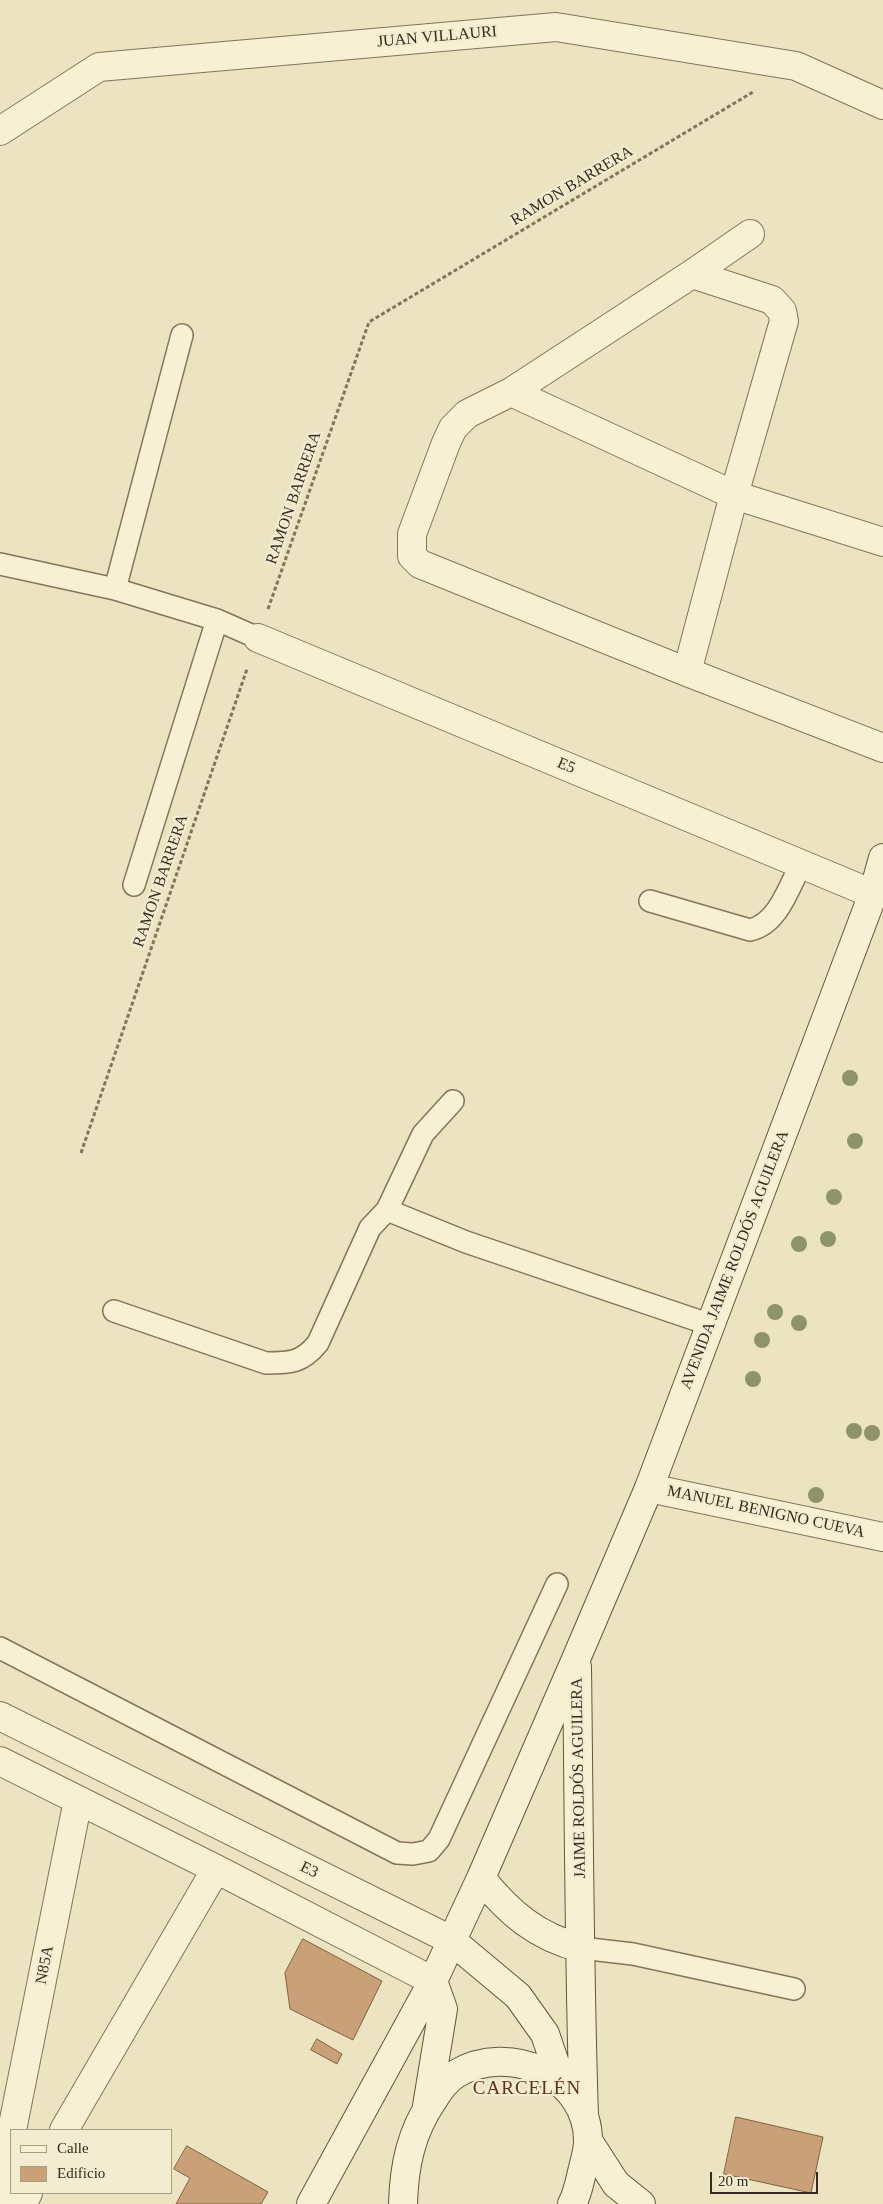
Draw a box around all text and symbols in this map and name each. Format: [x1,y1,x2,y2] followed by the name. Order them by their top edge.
[376,22,498,52] street label: JUAN VILLAURI
[507,142,637,230] street label: RAMON BARRERA
[262,429,326,567] street label: RAMON BARRERA
[554,754,578,778] street label: E5
[129,812,193,950] street label: RAMON BARRERA
[677,1128,793,1392] street label: AVENIDA JAIME ROLDÓS AGUILERA
[665,1482,867,1542] street label: MANUEL BENIGNO CUEVA
[568,1677,590,1879] street label: JAIME ROLDÓS AGUILERA
[297,1857,321,1883] street label: E3
[32,1944,58,1986] street label: N85A
[472,2078,582,2100] district label: CARCELÉN
[10,2129,172,2194] legend
[57,2140,89,2156] text: Calle
[713,2162,820,2194] scale bar
[57,2165,105,2181] text: Edificio
[718,2173,748,2189] text: 20 m

